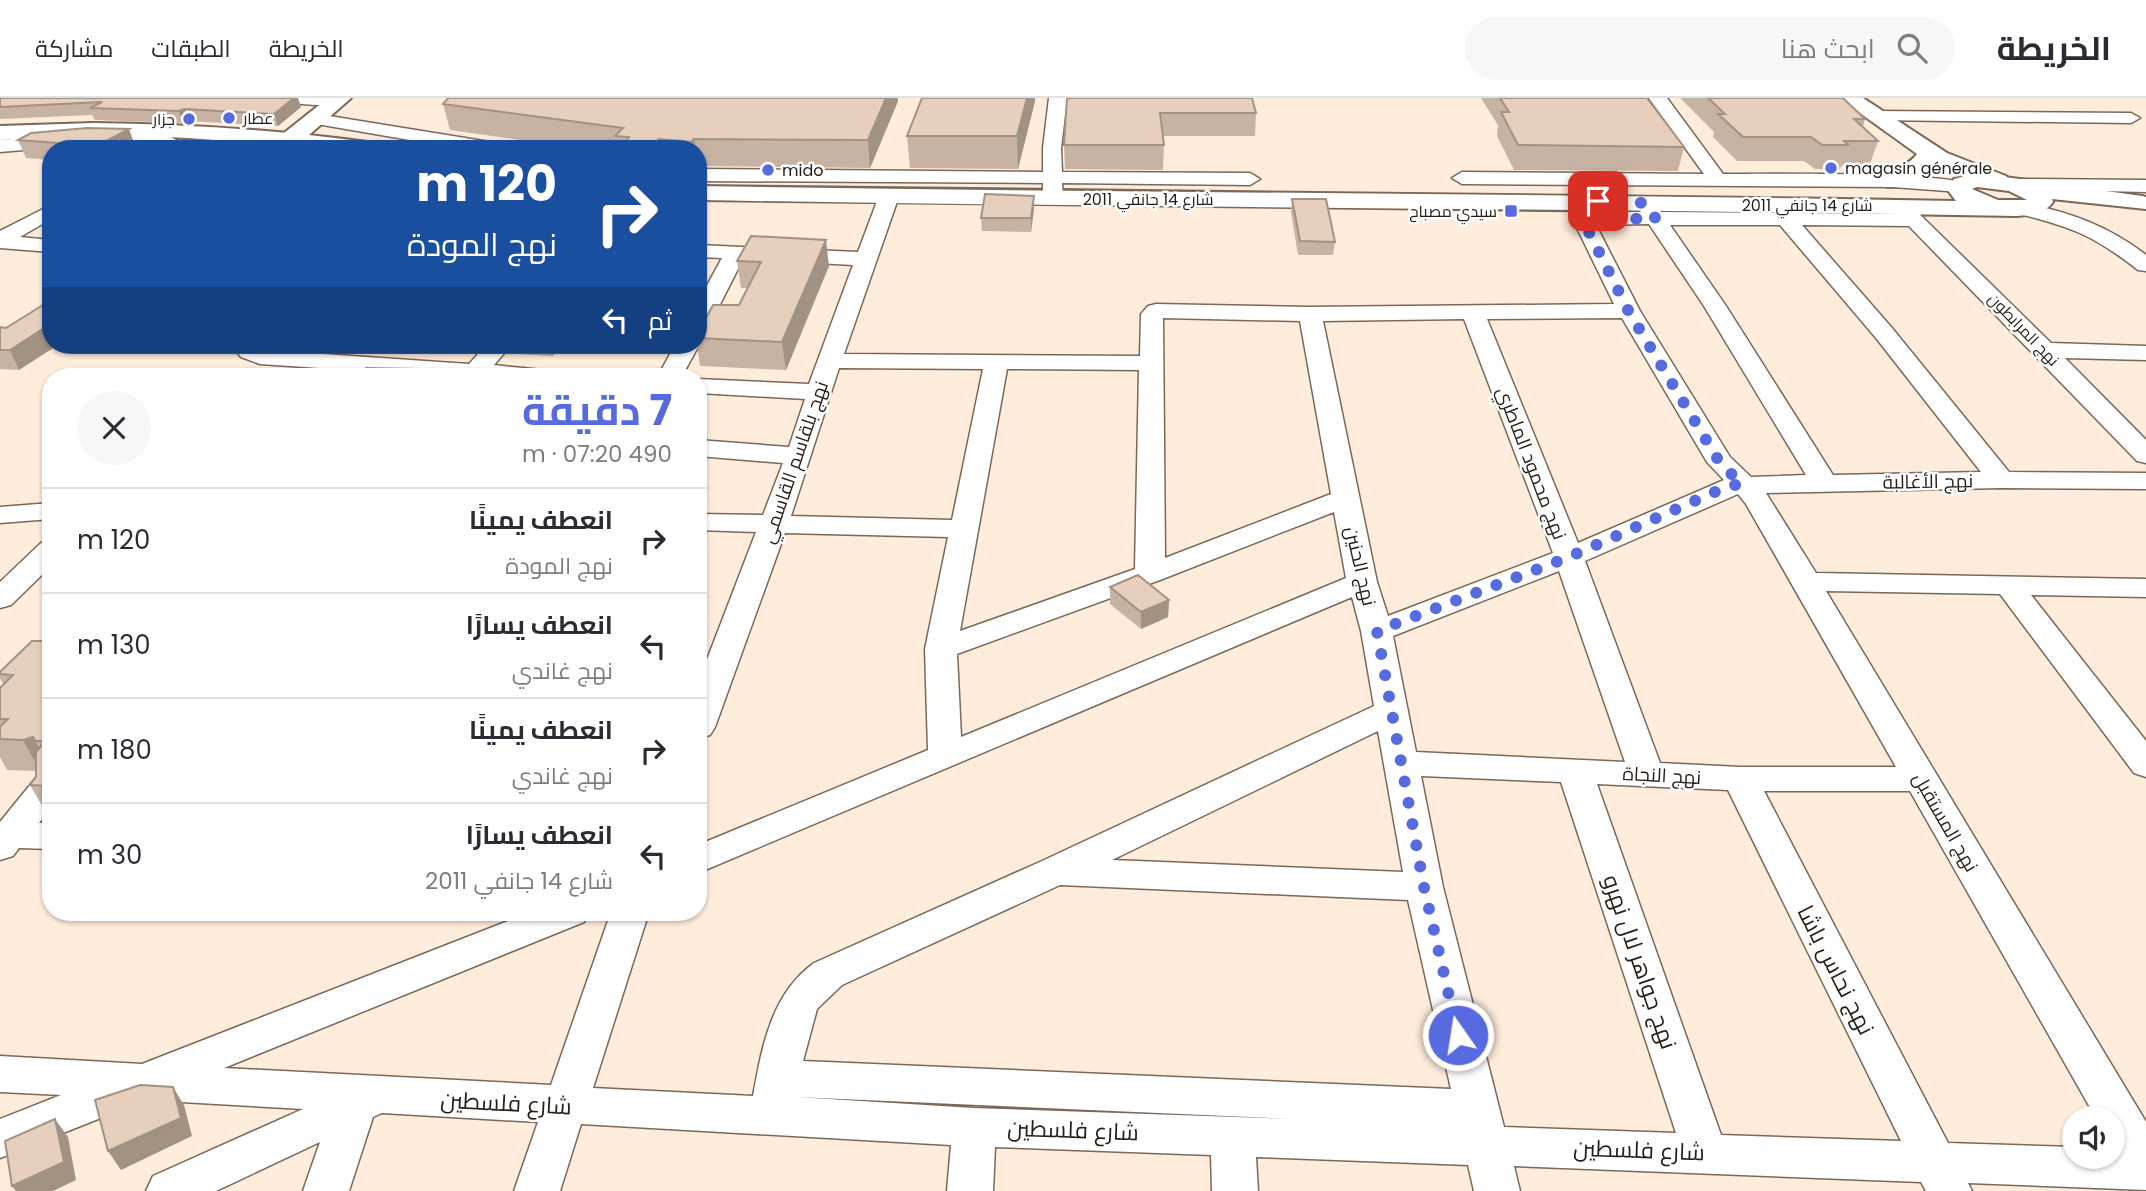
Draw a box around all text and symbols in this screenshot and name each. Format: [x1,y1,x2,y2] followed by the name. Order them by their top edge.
[1465,17,1955,80] search box
[1997,25,2111,72] text: الخريطة
[1893,29,1931,67] icon: search
[1781,31,1875,67] text: ابحث هنا
[35,32,113,65] text: مشاركة
[151,32,231,65] text: الطبقات
[269,32,344,65] text: الخريطة
[242,107,273,130] place label: عطار
[152,108,175,131] place label: جزار
[221,110,237,126] marker: عطار
[181,111,197,127] marker: جزار
[416,150,557,218] text: 120 m
[1845,157,1992,180] place label: magasin générale
[782,159,823,182] place label: mido
[1823,160,1839,176] marker: magasin générale
[760,162,776,178] marker: mido
[581,168,672,259] icon: right
[1568,171,1628,231] pin
[1579,182,1617,220] icon: arrive
[1083,188,1213,213] street label: شارع 14 جانفي 2011
[1742,194,1872,219] street label: شارع 14 جانفي 2011
[1409,200,1497,225] place label: سيدي مصباح
[1503,203,1519,219] marker: سيدي مصباح
[407,222,557,267] text: نهج المودة
[1983,288,2065,371] street label: نهج المرابطون
[596,301,634,339] icon: left
[648,303,672,339] text: ثم
[754,377,836,547] street label: نهج بلقاسم القاسمي
[522,381,672,440] text: 7 دقيقة
[1489,383,1573,544] street label: نهج محمود الماطري
[77,391,151,465] button: close
[522,438,672,470] text: 490 m · 07:20
[1882,467,1974,496] street label: نهج الأغالبة
[469,502,613,538] text: انعطف يمينًا
[77,522,150,558] text: 120 m
[634,522,672,560] icon: right
[1338,524,1383,609] street label: نهج الحنين
[505,550,613,582] text: نهج المودة
[466,607,613,643] text: انعطف يسارًا
[77,627,151,663] text: 130 m
[634,627,672,665] icon: left
[512,655,613,687] text: نهج غاندي
[469,712,613,748] text: انعطف يمينًا
[77,732,152,768] text: 180 m
[634,732,672,770] icon: right
[512,760,613,792] text: نهج غاندي
[1622,760,1702,791] street label: نهج النجاة
[1906,768,1985,877] street label: نهج المستقبل
[466,817,613,853] text: انعطف يسارًا
[77,837,142,873] text: 30 m
[634,837,672,875] icon: left
[425,865,613,897] text: شارع 14 جانفي 2011
[1595,870,1685,1054] street label: نهج جواهر لال نهرو
[1790,900,1882,1040] street label: نهج نحاس باشا
[1421,998,1495,1072] position arrow
[439,1084,573,1122] street label: شارع فلسطين
[2062,1106,2125,1169] map controls
[2062,1106,2125,1169] button: sound
[1007,1112,1139,1148] street label: شارع فلسطين
[1573,1132,1705,1168] street label: شارع فلسطين

